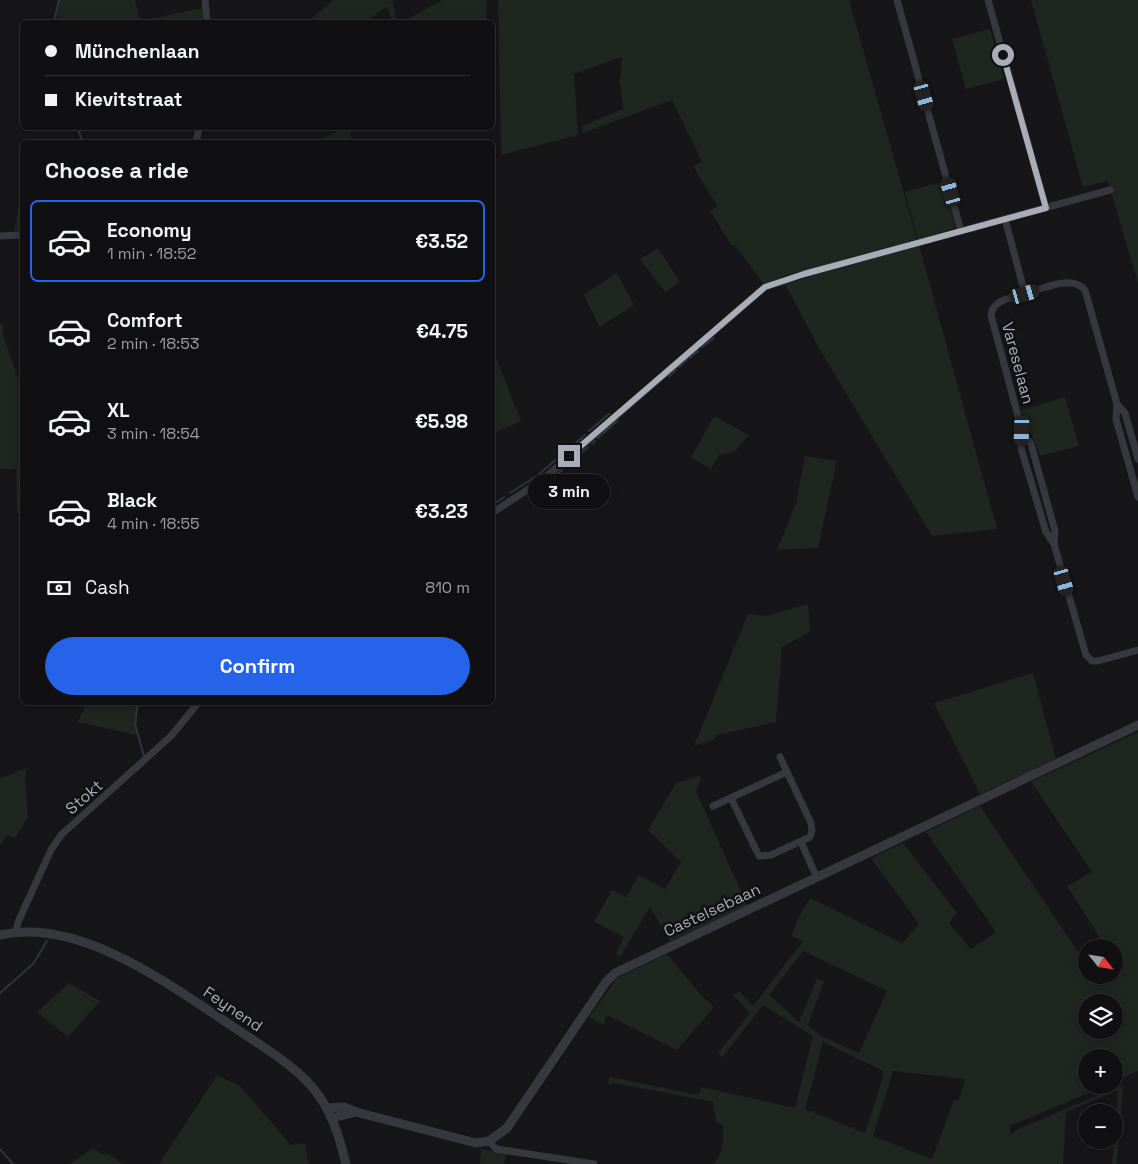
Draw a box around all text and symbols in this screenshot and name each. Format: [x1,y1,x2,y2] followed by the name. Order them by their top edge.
[75,39,199,64] text: Münchenlaan
[992,44,1014,66] route start
[912,80,935,112] car
[75,87,182,112] text: Kievitstraat
[45,156,189,184] text: Choose a ride
[939,176,962,208] car
[107,218,191,243] text: Economy
[47,219,92,264] icon: car
[415,229,468,254] text: €3.52
[107,243,196,264] text: 1 min · 18:52
[1008,283,1041,305] car
[107,308,183,333] text: Comfort
[47,309,92,354] icon: car
[416,319,468,344] text: €4.75
[997,320,1039,406] street label: Vareselaan
[107,333,199,354] text: 2 min · 18:53
[107,398,130,423] text: XL
[47,399,92,444] icon: car
[415,409,468,434] text: €5.98
[1013,416,1030,446] car
[107,423,200,444] text: 3 min · 18:54
[558,445,580,467] route end
[528,474,610,508] callout: 3 min
[548,481,590,502] text: 3 min
[107,488,157,513] text: Black
[47,489,92,534] icon: car
[415,499,468,524] text: €3.23
[107,513,200,534] text: 4 min · 18:55
[1052,565,1075,597] car
[45,574,73,602] icon: cash
[85,575,130,600] text: Cash
[425,577,470,598] text: 810 m
[45,637,470,695] button: Confirm
[61,775,107,819] street label: Stokt
[660,878,764,942] street label: Castelsebaan
[1078,939,1122,984] north arrow
[1078,939,1123,1149] map controls
[199,982,267,1036] street label: Feynend
[1078,994,1123,1039] button: layers
[1078,1049,1123,1094] button: +
[1078,1104,1123,1149] button: −

